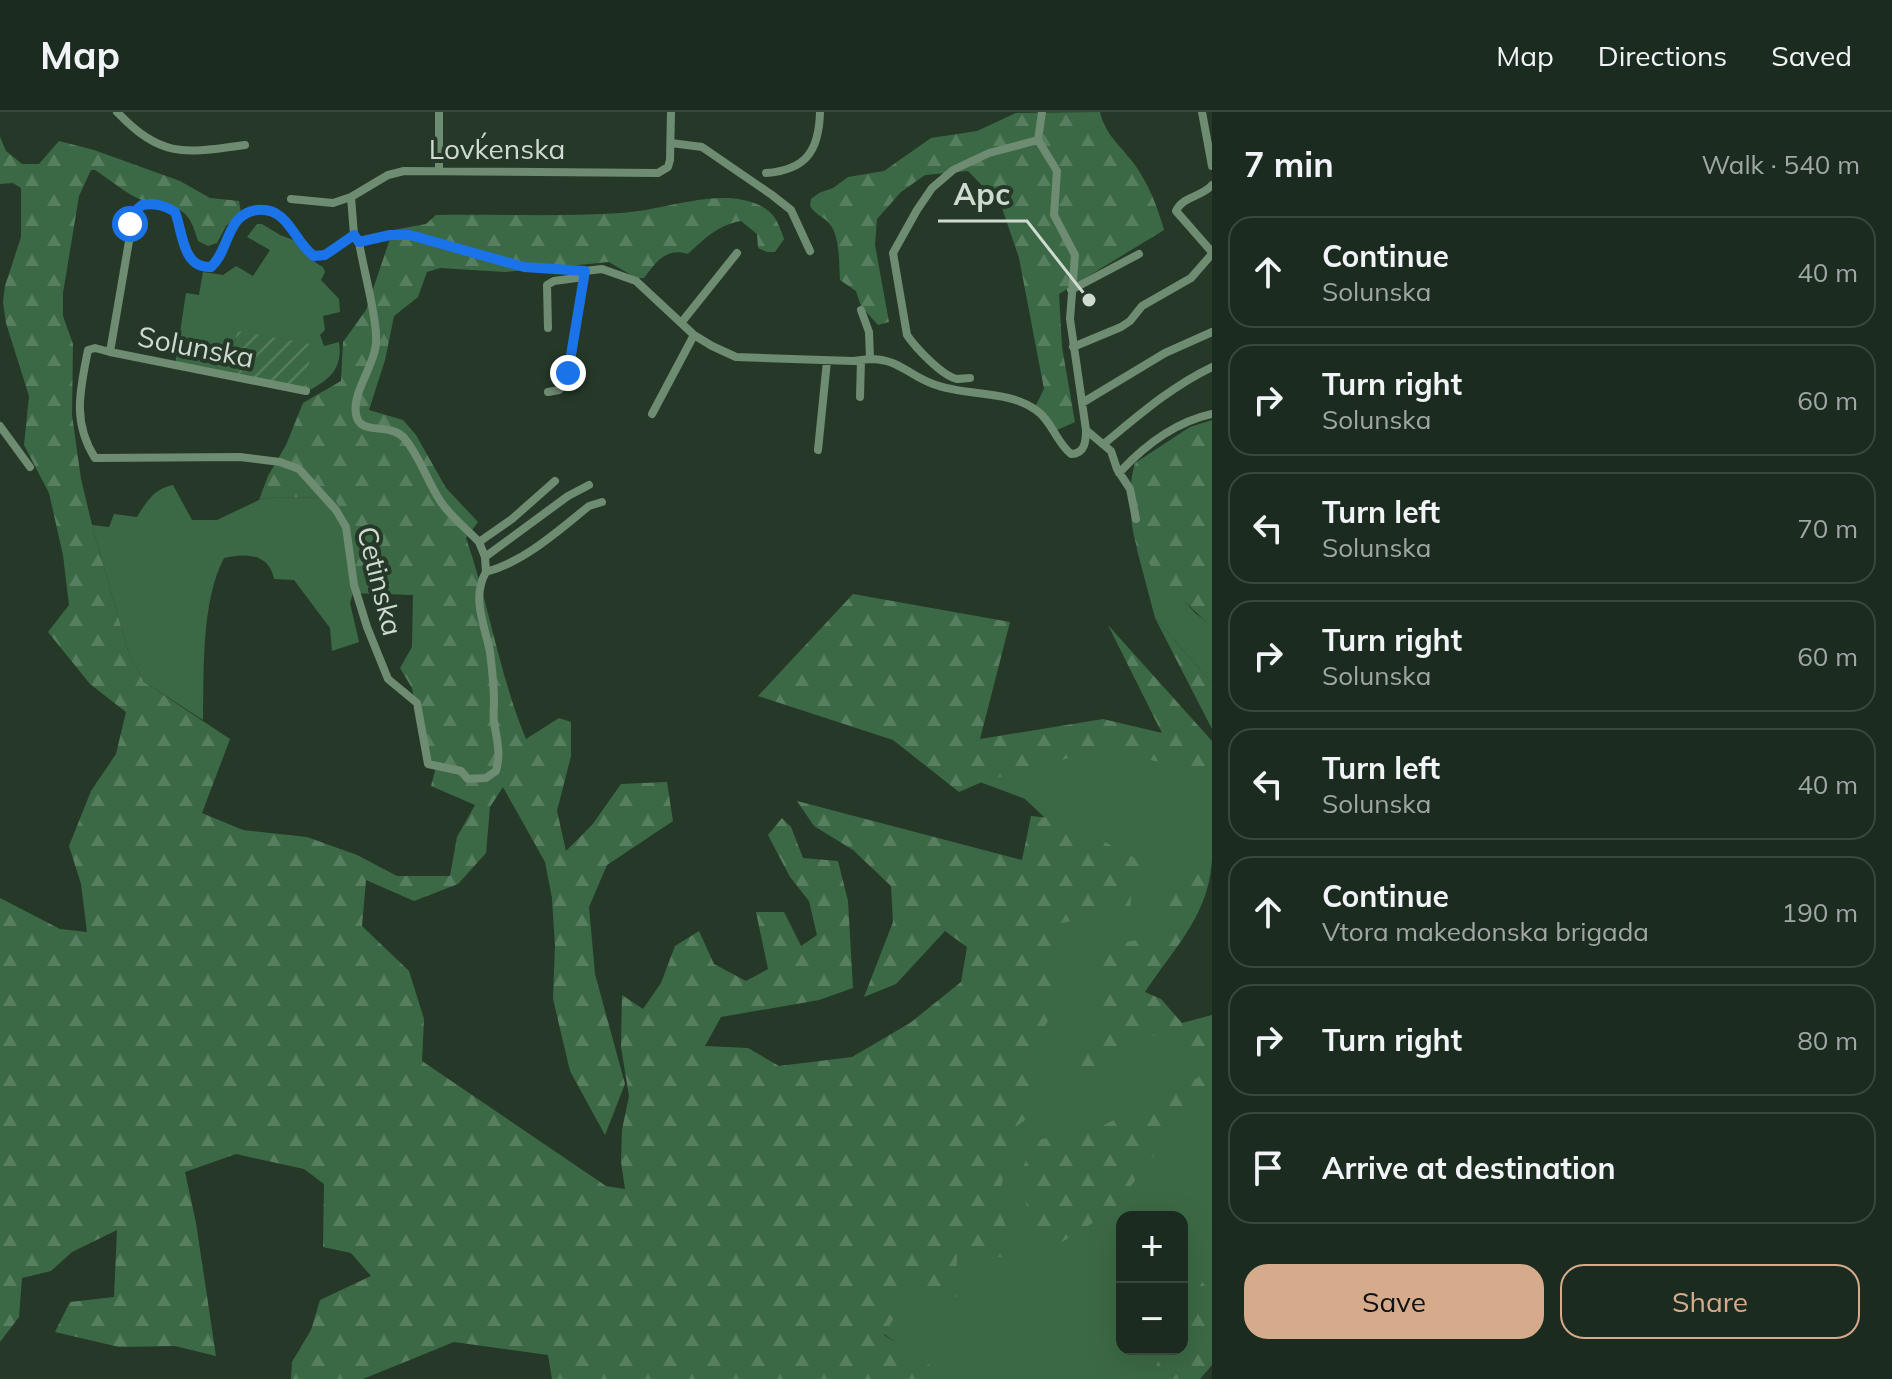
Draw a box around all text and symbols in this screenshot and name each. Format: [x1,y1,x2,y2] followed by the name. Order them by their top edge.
[40,31,120,79] text: Map
[1496,38,1554,73] text: Map
[1598,38,1727,73] text: Directions
[1771,38,1852,73] text: Saved
[429,131,565,166] street label: Lovḱenska
[1244,143,1334,186] text: 7 min
[1701,148,1860,181] text: Walk · 540 m
[938,167,1027,221] callout: Арс
[953,175,1011,213] text: Арс
[112,206,148,242] route start
[1322,237,1449,275] text: Continue
[1246,250,1290,294] icon: ahead
[1797,256,1858,289] text: 40 m
[1322,275,1431,308] text: Solunska
[135,318,257,375] street label: Solunska
[550,355,586,391] route end
[1322,365,1462,403] text: Turn right
[1246,378,1290,422] icon: right
[1797,384,1858,417] text: 60 m
[1322,403,1431,436] text: Solunska
[1322,493,1440,531] text: Turn left
[1246,506,1290,550] icon: left
[1797,512,1858,545] text: 70 m
[350,523,411,639] street label: Cetinska
[1322,531,1431,564] text: Solunska
[1322,621,1462,659] text: Turn right
[1246,634,1290,678] icon: right
[1797,640,1858,673] text: 60 m
[1322,659,1431,692] text: Solunska
[1322,749,1440,787] text: Turn left
[1246,762,1290,806] icon: left
[1797,768,1858,801] text: 40 m
[1322,787,1431,820] text: Solunska
[1322,877,1449,915] text: Continue
[1246,890,1290,934] icon: ahead
[1782,896,1858,929] text: 190 m
[1322,915,1649,948] text: Vtora makedonska brigada
[1246,1018,1290,1062] icon: right
[1322,1021,1462,1059] text: Turn right
[1797,1024,1858,1057] text: 80 m
[1246,1146,1290,1190] icon: arrive
[1322,1149,1616,1187] text: Arrive at destination
[1116,1211,1188,1355] map controls
[1116,1211,1188,1283] button: +
[1244,1264,1544,1339] button: Save
[1560,1264,1860,1339] button: Share
[1116,1283,1188,1355] button: −

